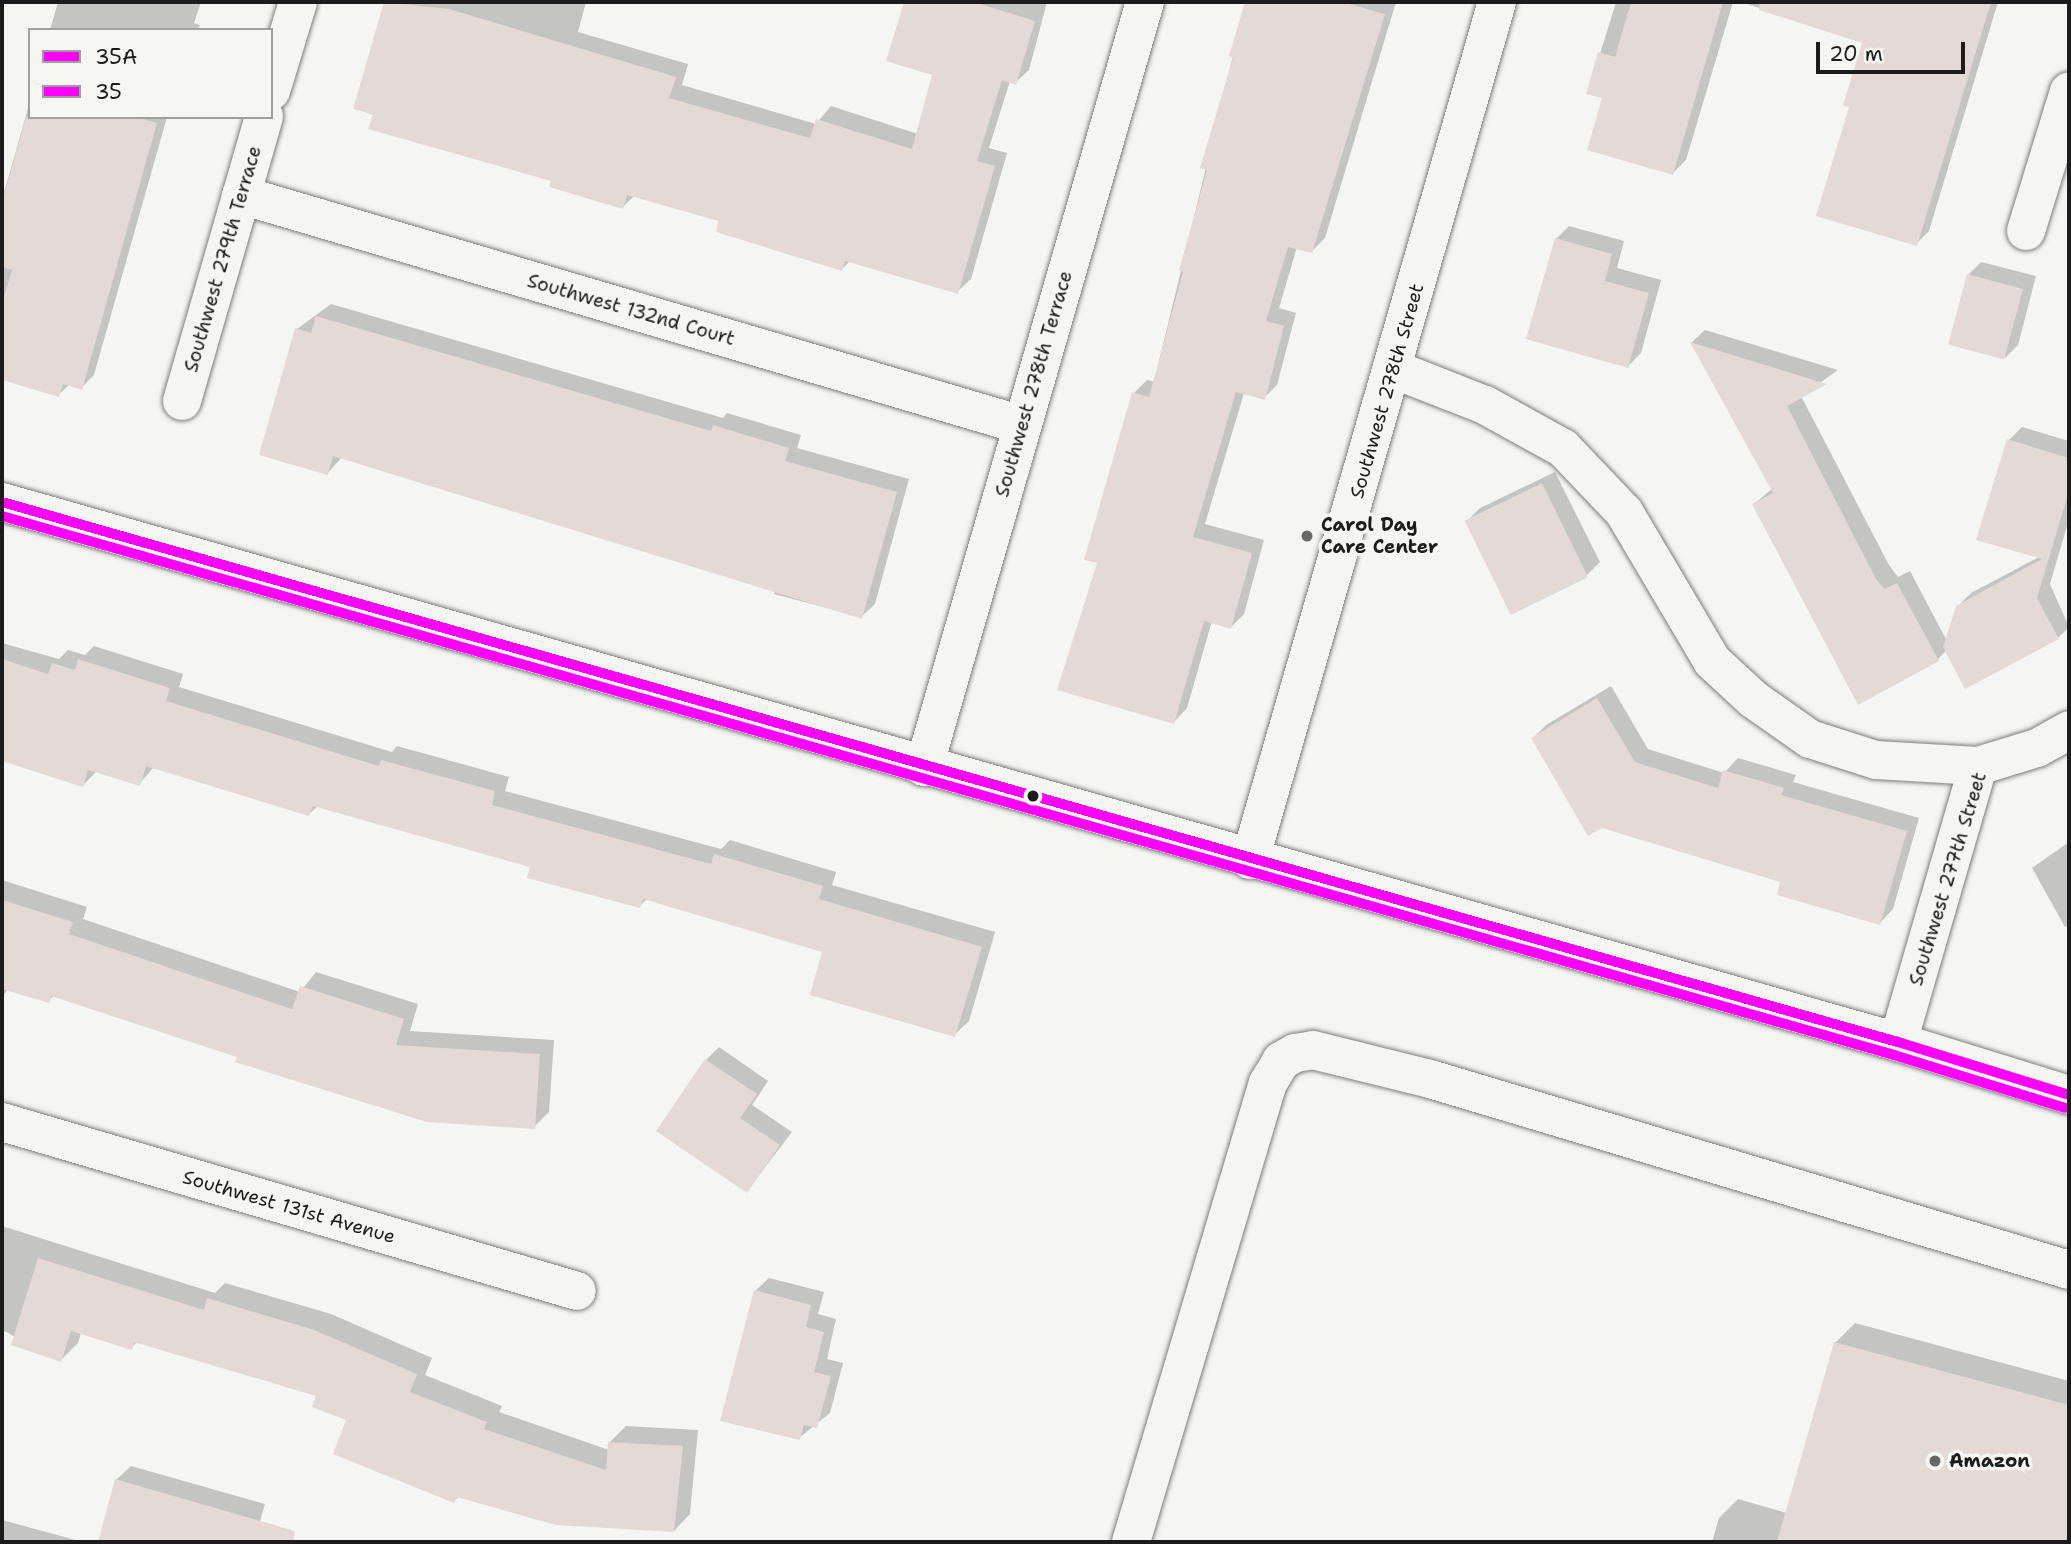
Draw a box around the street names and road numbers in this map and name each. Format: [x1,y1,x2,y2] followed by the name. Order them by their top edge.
[180,143,266,375] street label: Southwest 279th Terrace
[991,268,1077,500] street label: Southwest 278th Terrace
[525,269,737,351] street label: Southwest 132nd Court
[1345,281,1429,501] street label: Southwest 278th Street
[1905,769,1991,989] street label: Southwest 277th Street
[180,1166,398,1248] street label: Southwest 131st Avenue

